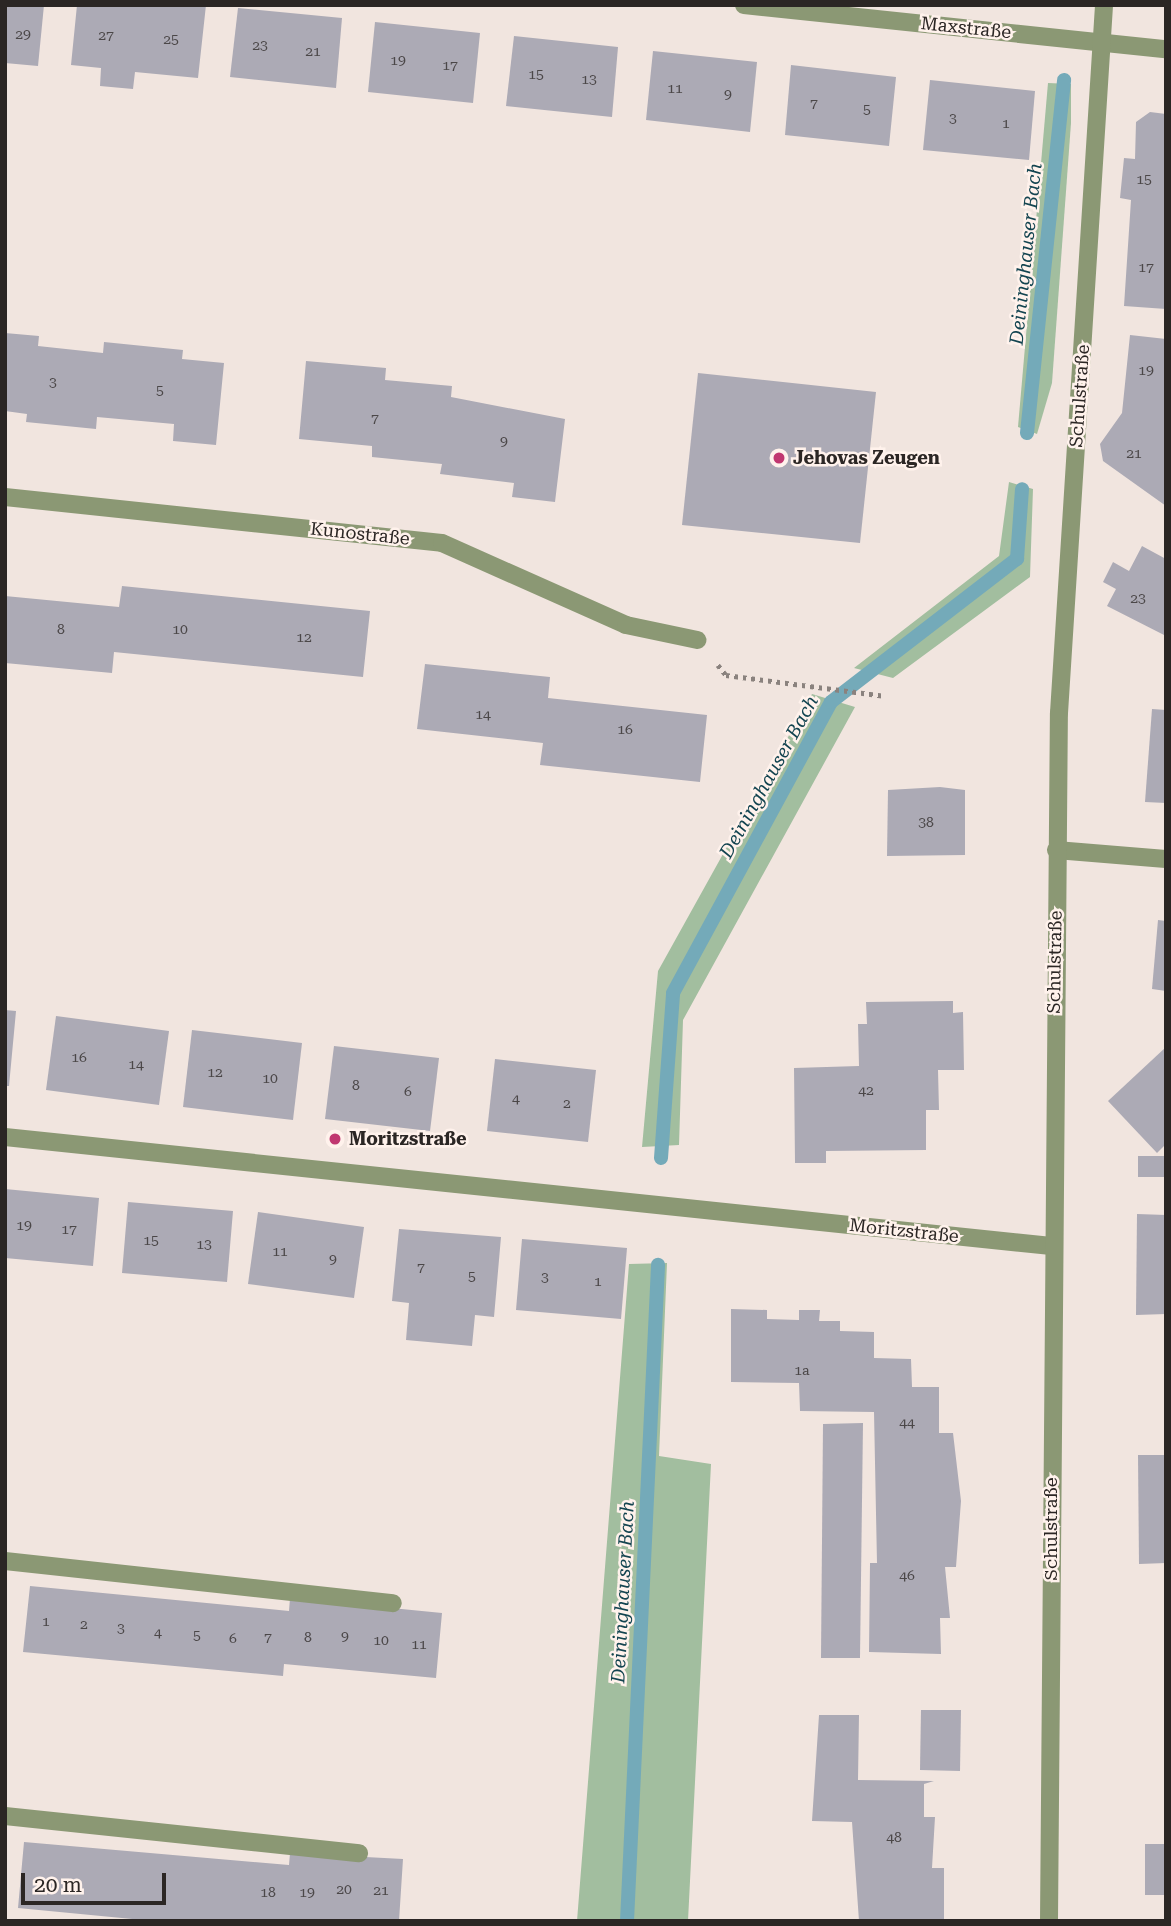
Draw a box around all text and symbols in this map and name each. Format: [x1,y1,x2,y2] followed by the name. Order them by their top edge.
[920,13,1012,43] street label: Maxstraße
[15,26,31,42] house number: 29
[98,27,114,43] house number: 27
[163,31,179,47] house number: 25
[252,37,268,53] house number: 23
[305,43,321,59] house number: 21
[390,52,406,68] house number: 19
[442,57,458,73] house number: 17
[528,66,544,82] house number: 15
[581,71,597,87] house number: 13
[667,80,683,96] house number: 11
[724,86,732,102] house number: 9
[810,95,818,111] house number: 7
[863,101,871,117] house number: 5
[949,110,957,126] house number: 3
[1002,115,1010,131] house number: 1
[1005,162,1047,346] water label: Deininghauser Bach
[1136,171,1152,187] house number: 15
[1138,259,1154,275] house number: 17
[1066,344,1094,448] street label: Schulstraße
[1138,362,1154,378] house number: 19
[49,374,57,390] house number: 3
[156,382,164,398] house number: 5
[371,410,379,426] house number: 7
[500,433,508,449] house number: 9
[1126,445,1142,461] house number: 21
[793,447,940,469] place label: Jehovas Zeugen
[771,450,787,466] marker: Jehovas Zeugen
[309,518,411,550] street label: Kunostraße
[1130,590,1146,606] house number: 23
[57,621,65,637] house number: 8
[172,621,188,637] house number: 10
[296,629,312,645] house number: 12
[715,692,823,862] water label: Deininghauser Bach
[475,706,491,722] house number: 14
[617,721,633,737] house number: 16
[918,814,934,830] house number: 38
[1043,910,1067,1014] street label: Schulstraße
[71,1049,87,1065] house number: 16
[128,1056,144,1072] house number: 14
[207,1064,223,1080] house number: 12
[262,1070,278,1086] house number: 10
[352,1077,360,1093] house number: 8
[858,1082,874,1098] house number: 42
[404,1083,412,1099] house number: 6
[512,1090,520,1106] house number: 4
[563,1095,571,1111] house number: 2
[349,1128,467,1150] place label: Moritzstraße
[327,1131,343,1147] marker: Moritzstraße
[848,1215,960,1247] street label: Moritzstraße
[16,1217,32,1233] house number: 19
[61,1221,77,1237] house number: 17
[143,1232,159,1248] house number: 15
[196,1236,212,1252] house number: 13
[272,1243,288,1259] house number: 11
[329,1251,337,1267] house number: 9
[417,1259,425,1275] house number: 7
[468,1268,476,1284] house number: 5
[541,1269,549,1285] house number: 3
[594,1273,602,1289] house number: 1
[794,1362,810,1378] house number: 1a
[899,1414,915,1430] house number: 44
[1040,1477,1062,1581] street label: Schulstraße
[607,1500,639,1684] water label: Deininghauser Bach
[899,1567,915,1583] house number: 46
[42,1613,50,1629] house number: 1
[80,1616,88,1632] house number: 2
[117,1620,125,1636] house number: 3
[154,1624,162,1640] house number: 4
[193,1627,201,1643] house number: 5
[341,1628,349,1644] house number: 9
[264,1629,272,1645] house number: 7
[304,1629,312,1645] house number: 8
[229,1630,237,1646] house number: 6
[373,1632,389,1648] house number: 10
[411,1636,427,1652] house number: 11
[886,1829,902,1845] house number: 48
[24,1860,170,1904] scale bar
[34,1873,82,1897] text: 20 m
[336,1881,352,1897] house number: 20
[373,1882,389,1898] house number: 21
[260,1884,276,1900] house number: 18
[299,1884,315,1900] house number: 19

